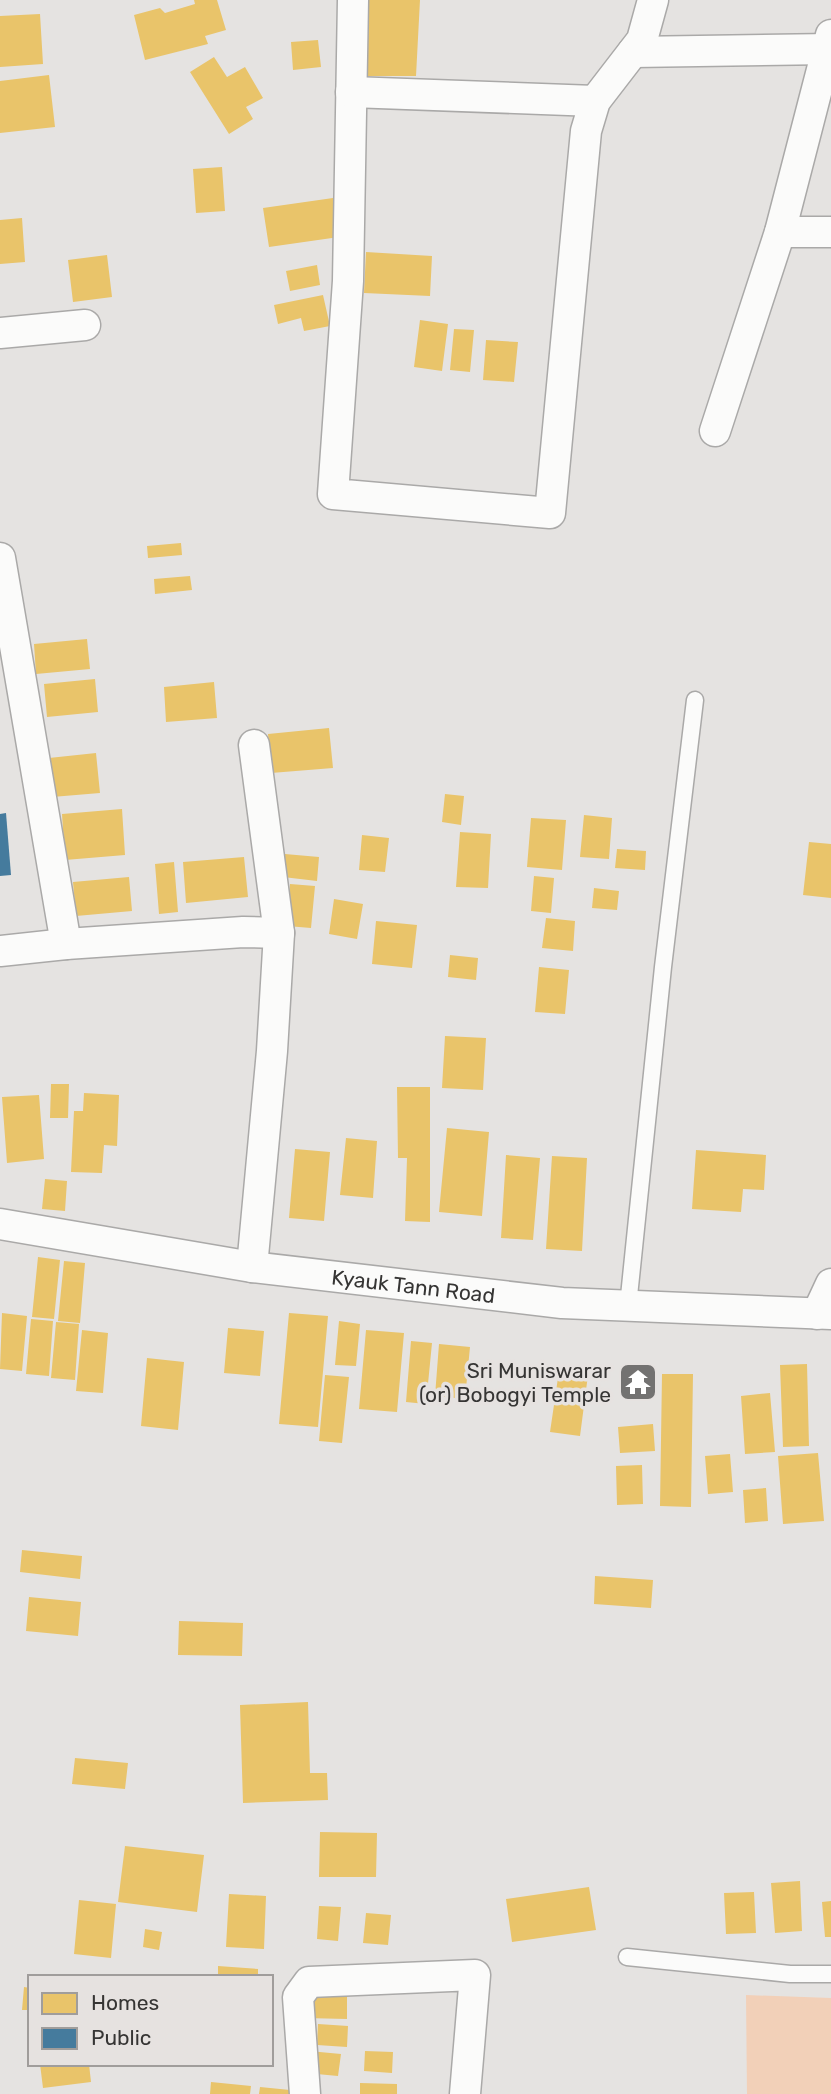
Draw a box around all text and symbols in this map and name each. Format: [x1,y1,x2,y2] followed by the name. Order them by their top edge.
[330,1264,496,1308] street label: Kyauk Tann Road
[419,1358,611,1407] place label: Sri Muniswarar (or) Bobogyi Temple
[617,1361,659,1403] temple icon: Sri Muniswarar (or) Bobogyi Temple
[28,1975,273,2066] legend
[91,1990,159,2015] text: Homes
[91,2025,151,2050] text: Public

